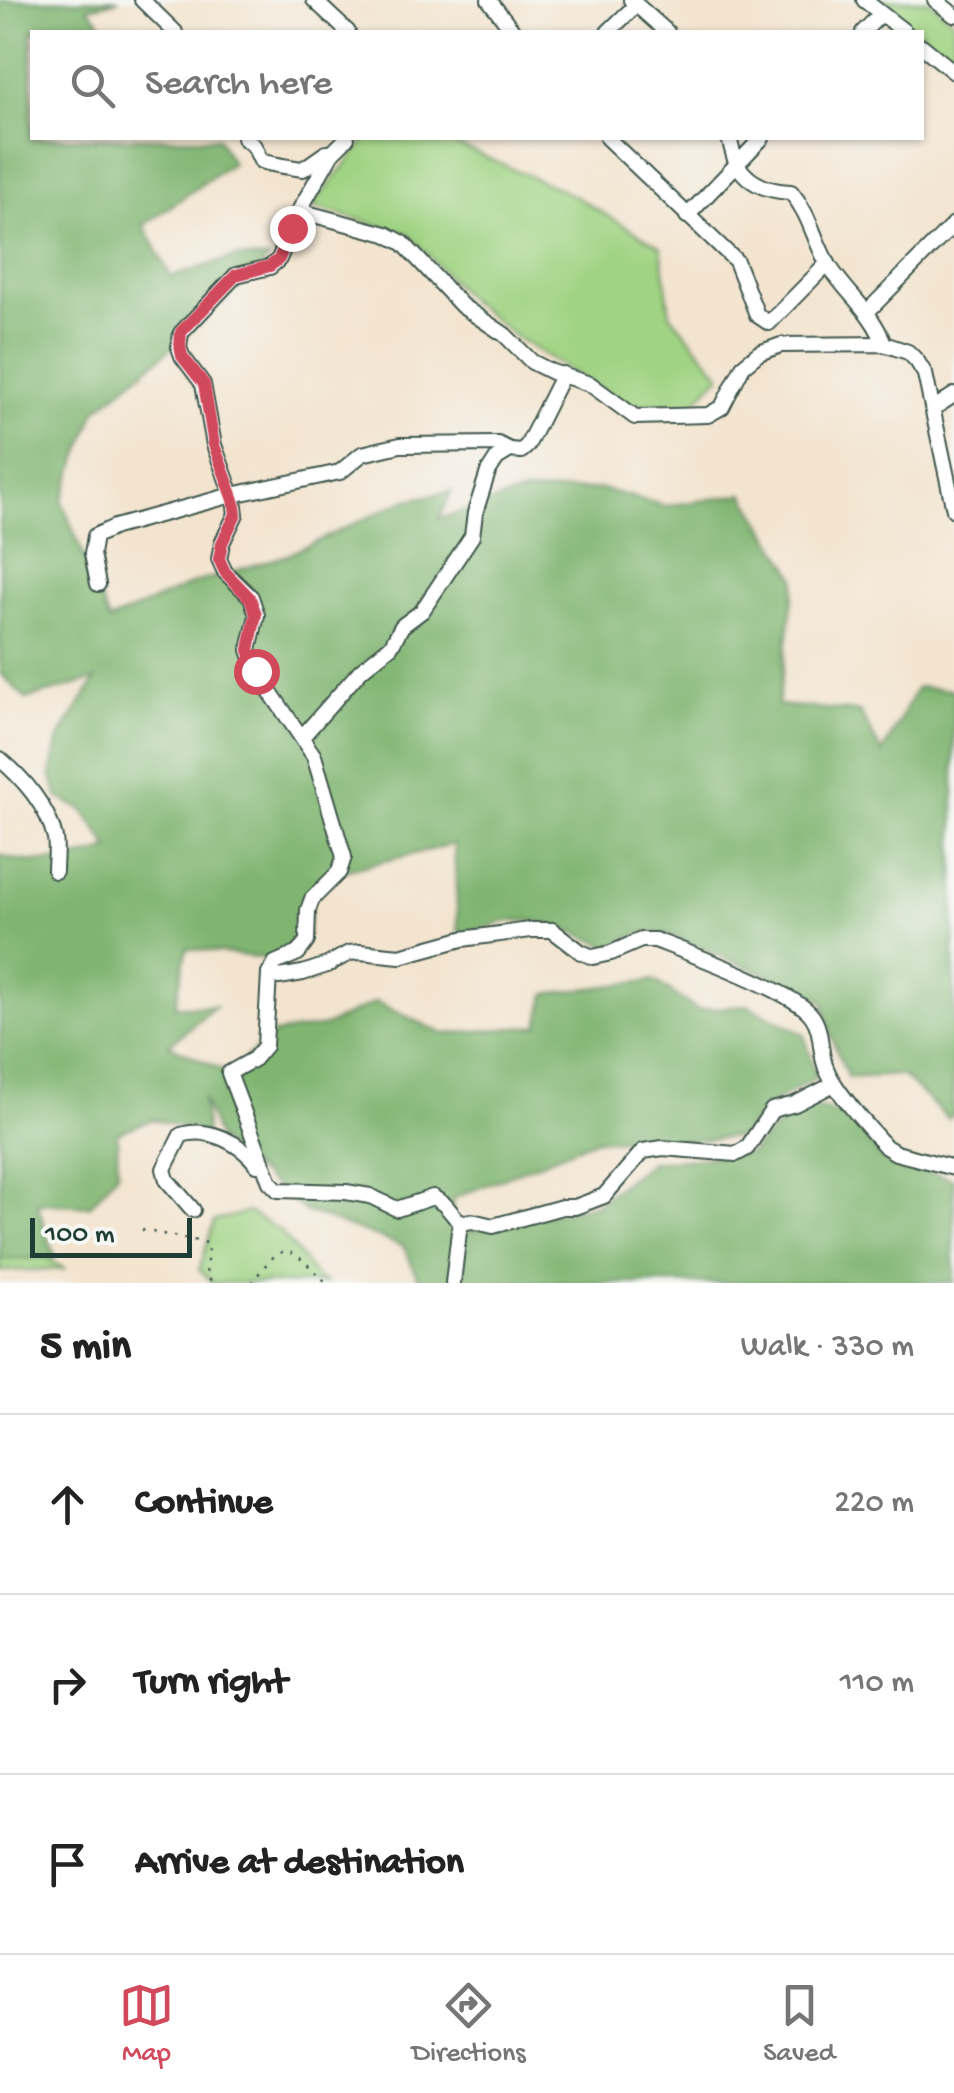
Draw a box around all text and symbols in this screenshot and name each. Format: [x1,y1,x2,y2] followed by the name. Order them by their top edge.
[30,30,924,140] search box
[65,58,120,113] icon: search
[145,63,332,107] text: Search here
[270,206,316,252] route end
[234,649,280,695] route start
[30,1213,192,1258] scale bar
[45,1219,115,1252] text: 100 m
[40,1324,131,1373] text: 5 min
[741,1329,914,1367] text: Walk · 330 m
[40,1477,95,1532] icon: ahead
[135,1482,273,1526] text: Continue
[834,1485,914,1523] text: 220 m
[40,1657,95,1712] icon: right
[135,1662,287,1706] text: Turn right
[840,1665,914,1703] text: 110 m
[40,1837,95,1892] icon: arrive
[135,1842,464,1886] text: Arrive at destination
[119,1978,174,2071] tab: Map
[412,1978,526,2071] tab: Directions
[763,1978,835,2071] tab: Saved

